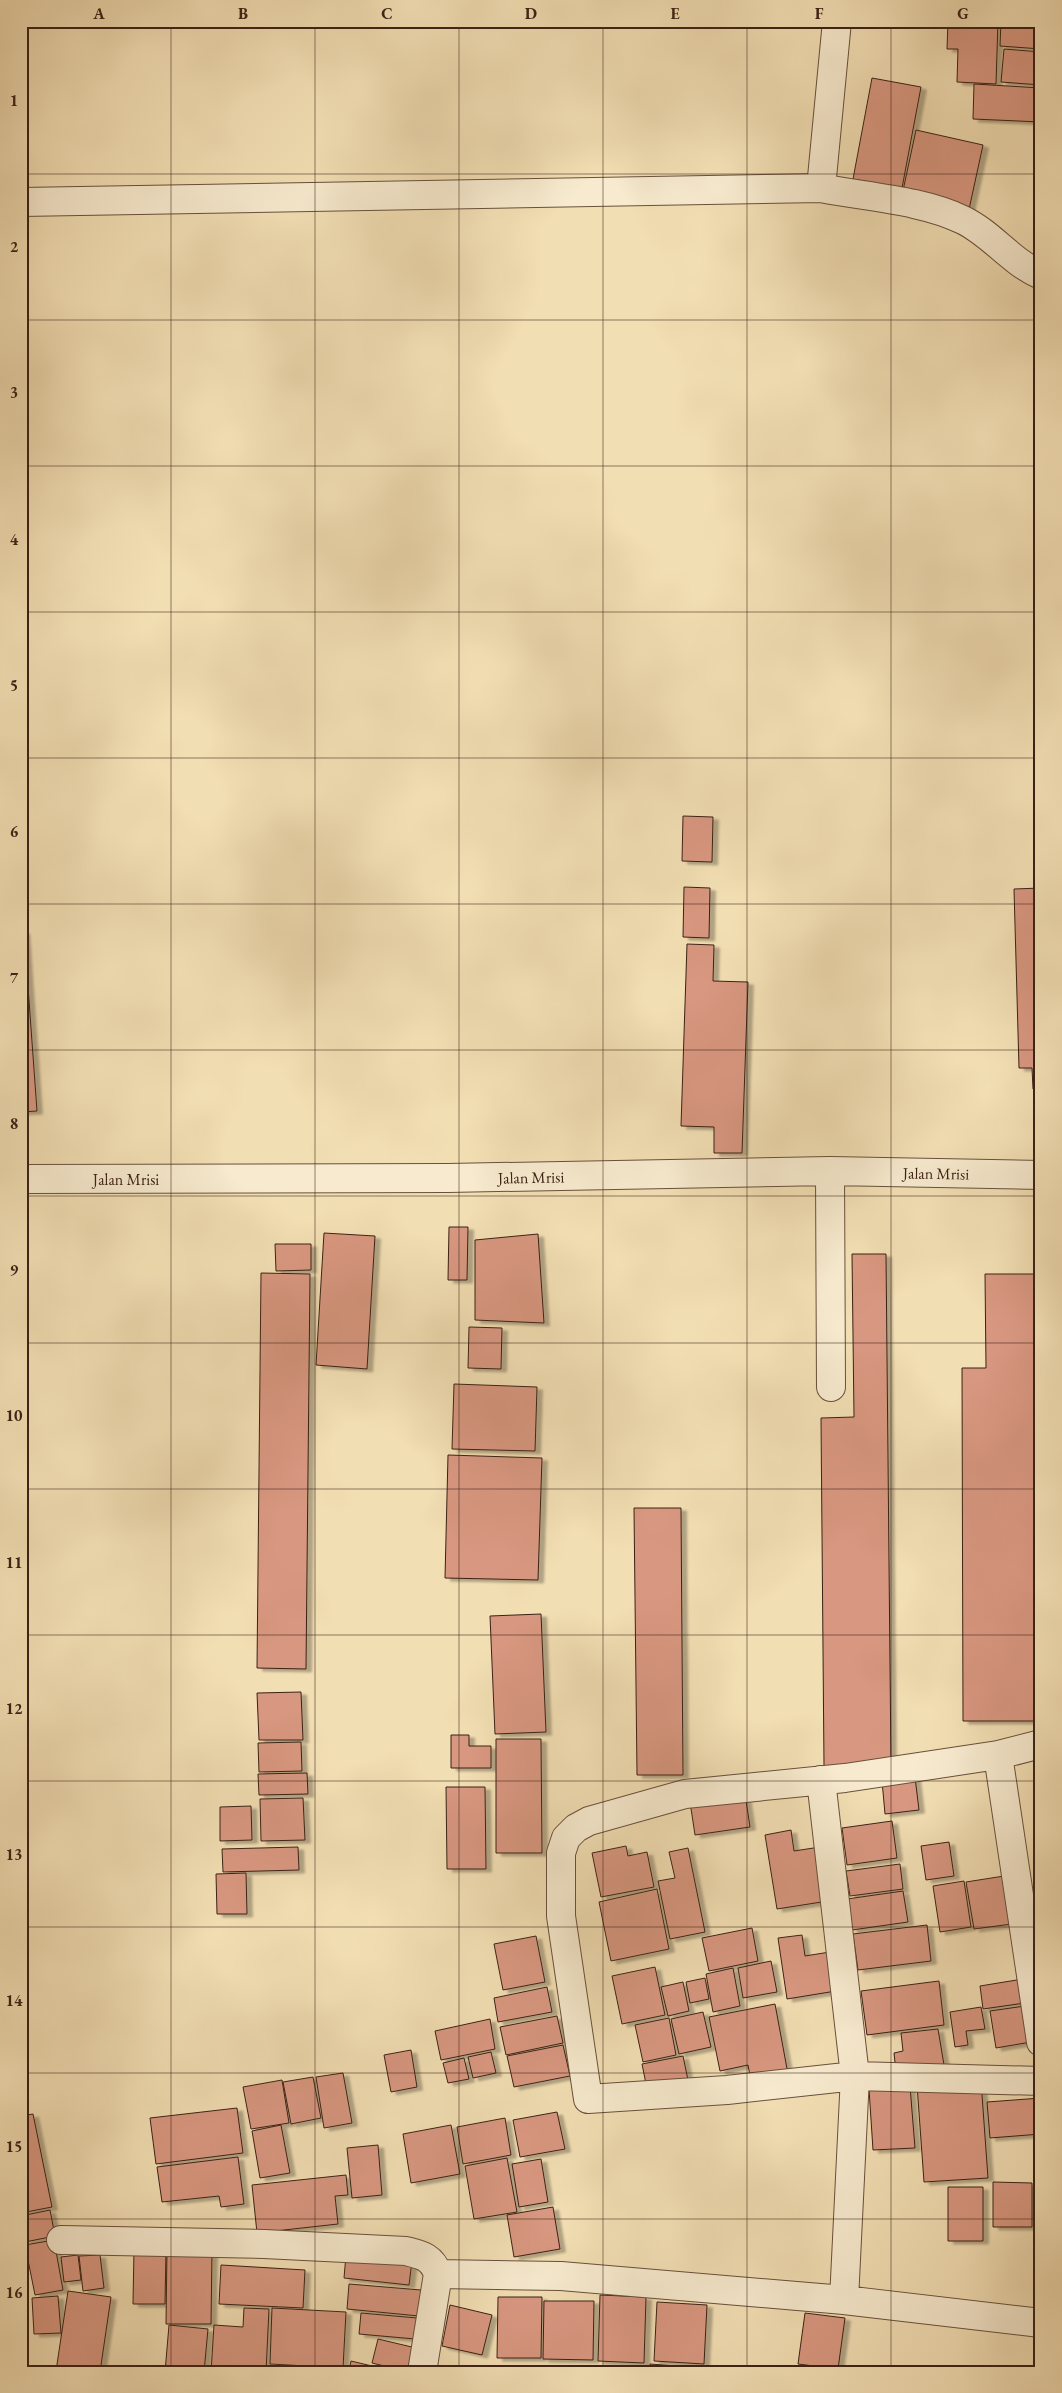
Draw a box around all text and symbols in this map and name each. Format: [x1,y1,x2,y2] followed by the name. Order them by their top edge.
[92,3,105,24] text: A
[238,3,248,24] text: B
[381,3,393,24] text: C
[525,3,537,24] text: D
[670,3,680,24] text: E
[815,3,824,24] text: F
[957,3,969,24] text: G
[10,90,18,111] text: 1
[10,236,19,257] text: 2
[10,382,18,403] text: 3
[10,529,19,550] text: 4
[10,675,18,696] text: 5
[10,821,19,842] text: 6
[10,967,19,988] text: 7
[10,1113,18,1134] text: 8
[901,1162,969,1185] street label: Jalan Mrisi
[496,1166,564,1189] street label: Jalan Mrisi
[91,1169,159,1190] street label: Jalan Mrisi
[10,1259,19,1280] text: 9
[6,1405,23,1426] text: 10
[6,1552,22,1573] text: 11
[6,1698,23,1719] text: 12
[6,1844,22,1865] text: 13
[6,1990,23,2011] text: 14
[6,2136,22,2157] text: 15
[6,2282,23,2303] text: 16

